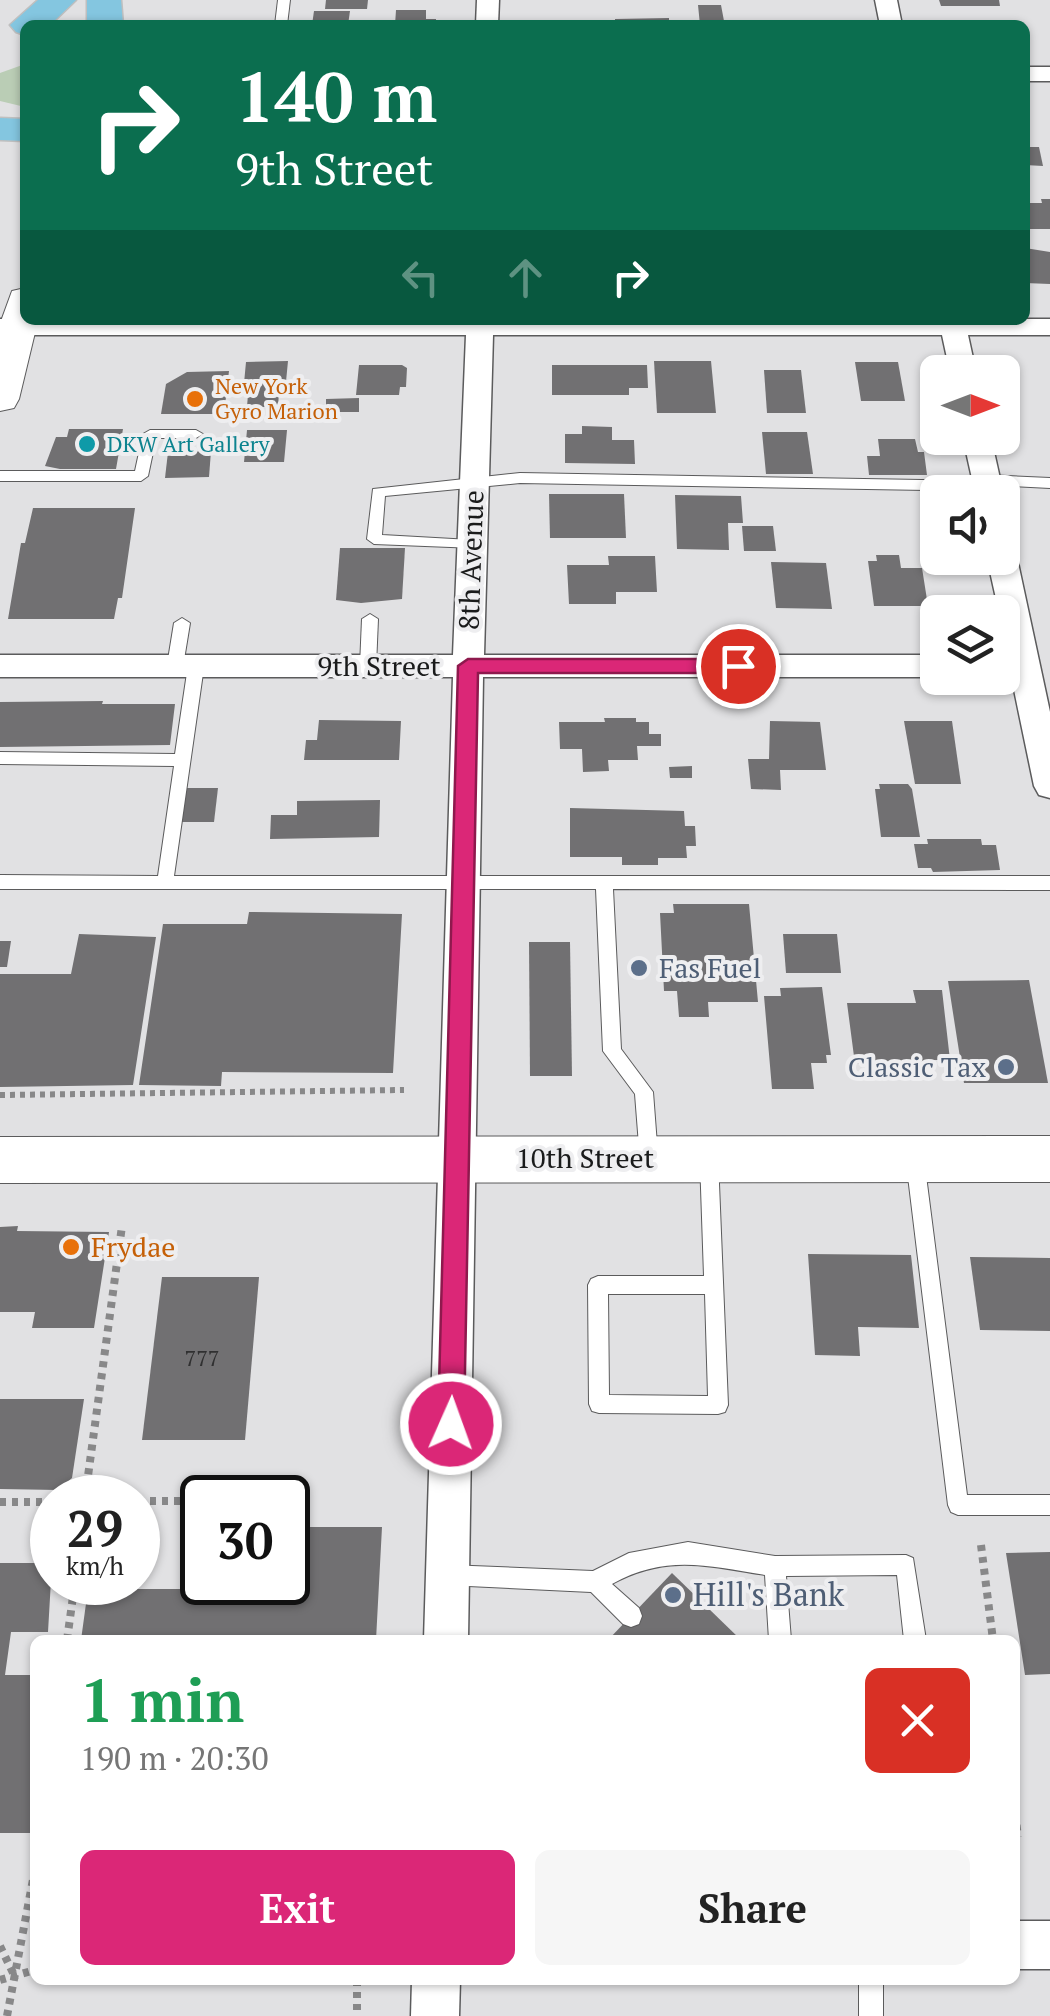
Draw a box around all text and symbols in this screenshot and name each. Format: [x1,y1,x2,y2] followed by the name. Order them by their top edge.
[235,49,437,142] text: 140 m
[70,60,200,190] icon: right
[235,138,433,198] text: 9th Street
[393,250,448,305] icon: left
[498,250,553,305] icon: ahead
[603,250,658,305] icon: right
[920,355,1020,455] north arrow
[920,355,1020,695] map controls
[215,371,338,425] place label: New York Gyro Marion
[184,388,206,410] marker: New York Gyro Marion
[107,429,271,458] place label: DKW Art Gallery
[76,433,98,455] marker: DKW Art Gallery
[920,475,1020,575] button: sound
[450,490,491,630] street label: 8th Avenue
[920,595,1020,695] button: layers
[696,624,781,709] pin
[711,639,766,694] icon: arrive
[317,647,441,684] street label: 9th Street
[659,949,761,986] place label: Fas Fuel
[628,957,650,979] marker: Fas Fuel
[848,1048,986,1085] place label: Classic Tax
[995,1056,1017,1078] marker: Classic Tax
[516,1139,655,1176] street label: 10th Street
[91,1228,175,1265] place label: Frydae
[60,1236,82,1258] marker: Frydae
[184,1343,220,1372] house number: 777
[399,1372,503,1476] position arrow
[180,1475,310,1605] speed limit sign: 30
[67,1495,123,1561] text: 29
[66,1549,124,1582] text: km/h
[693,1573,845,1615] place label: Hill's Bank
[662,1584,684,1606] marker: Hill's Bank
[80,1660,244,1739] text: 1 min
[865,1668,970,1773] button: close
[80,1737,268,1779] text: 190 m · 20:30
[80,1850,515,1965] button: Exit
[535,1850,970,1965] button: Share

